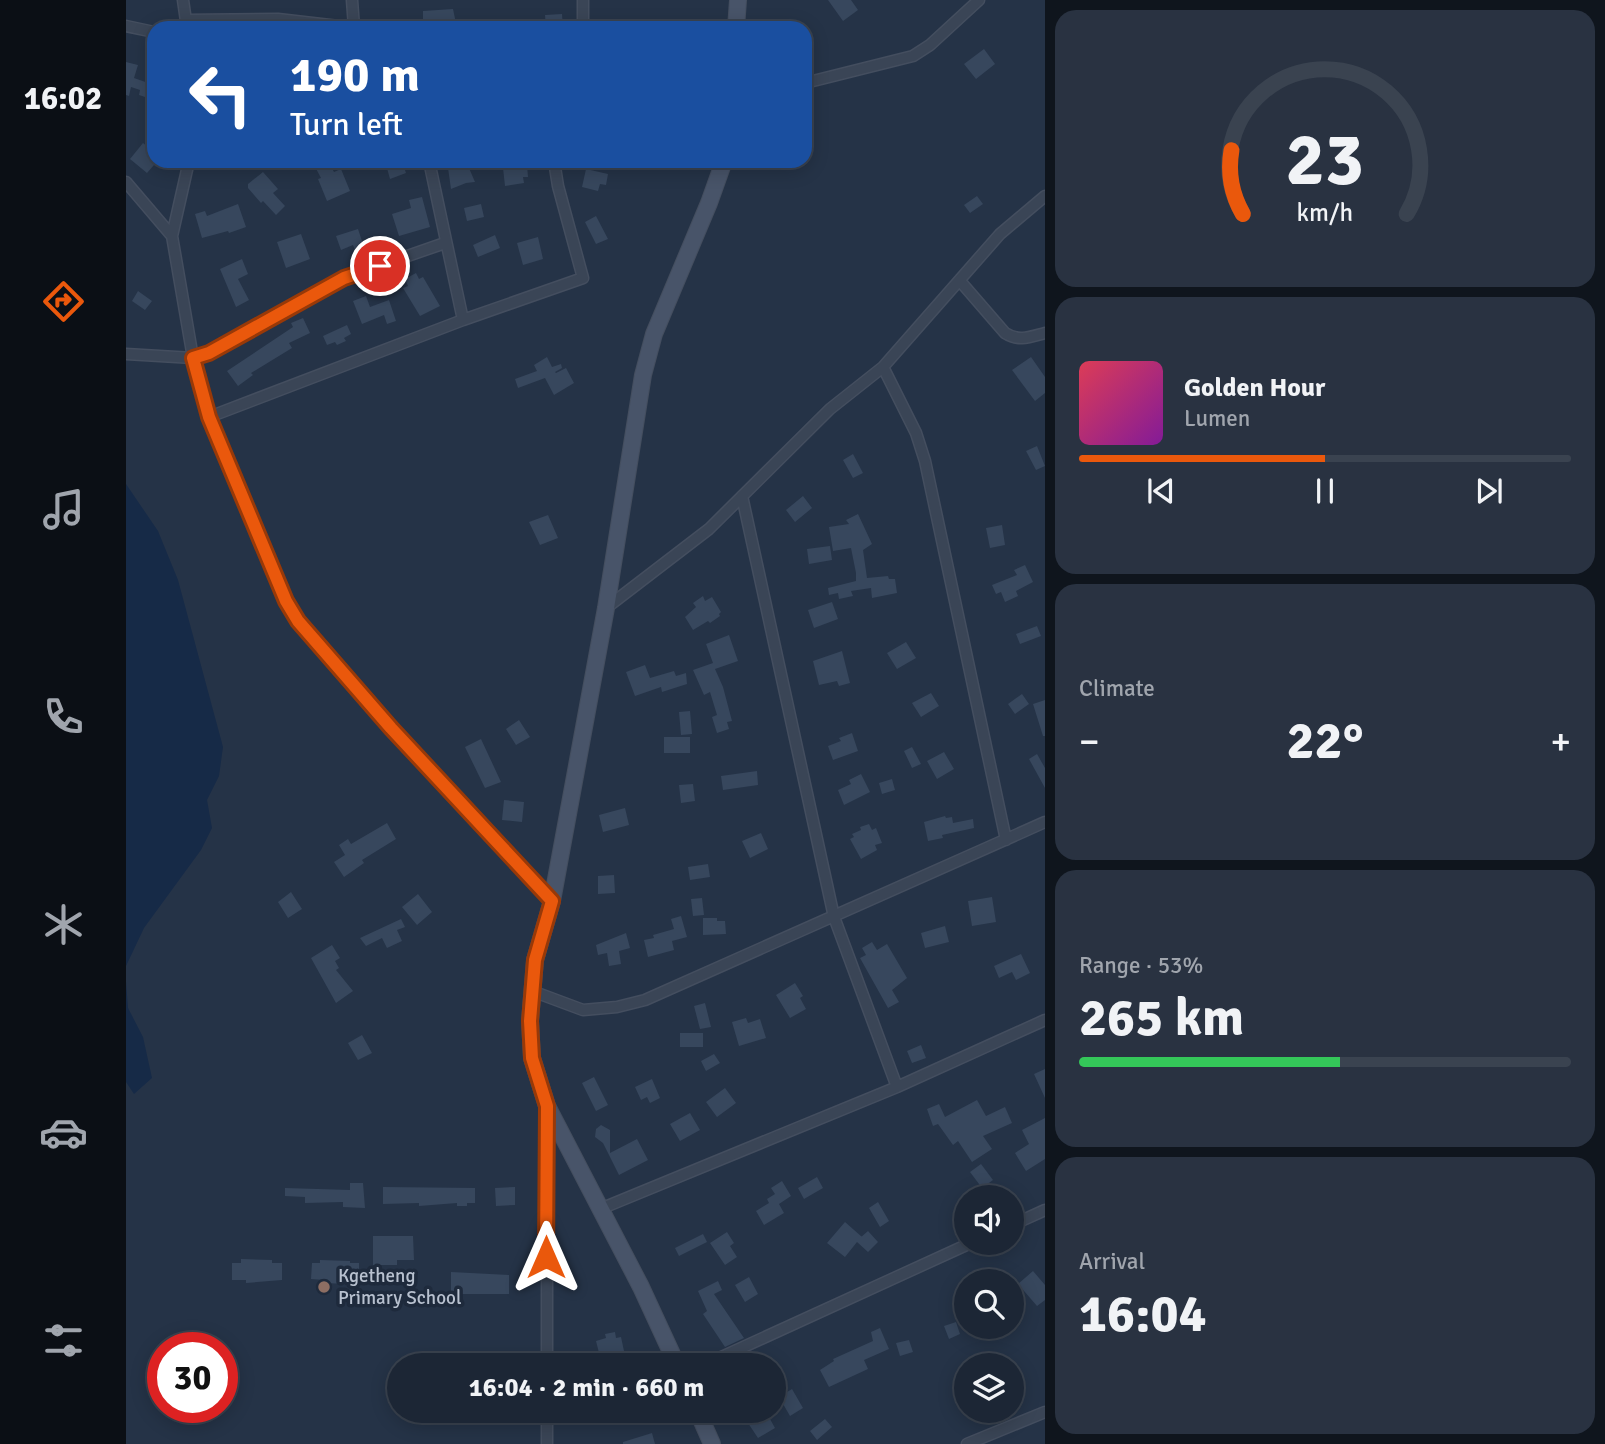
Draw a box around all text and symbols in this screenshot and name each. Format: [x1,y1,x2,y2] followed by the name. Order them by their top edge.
[290,45,420,105] text: 190 m
[175,49,266,140] icon: left
[24,79,102,118] text: 16:02
[290,105,403,144] text: Turn left
[1286,117,1364,206] text: 23
[1297,197,1353,228] text: km/h
[350,236,410,296] pin
[361,247,399,285] icon: arrive
[39,277,88,326] icon: directions
[1184,372,1325,404] text: Golden Hour
[1184,404,1250,433] text: Lumen
[1142,472,1180,510] icon: previous
[1306,472,1344,510] icon: pause
[1470,472,1508,510] icon: next
[39,485,88,534] icon: music
[1079,674,1155,703] text: Climate
[39,692,88,741] icon: phone
[1287,709,1363,773] text: 22°
[1079,718,1100,765] text: −
[1550,718,1571,765] text: +
[39,900,88,949] icon: climate
[1079,951,1203,980] text: Range · 53%
[1079,986,1244,1050] text: 265 km
[39,1108,88,1157] icon: car
[954,1185,1024,1423] map controls
[954,1185,1024,1255] button: sound
[509,1220,583,1294] position arrow
[1079,1247,1145,1276] text: Arrival
[338,1264,461,1310] place label: Kgetheng Primary School
[954,1269,1024,1339] button: search
[316,1279,332,1295] marker: Kgetheng Primary School
[1079,1282,1207,1346] text: 16:04
[39,1316,88,1365] icon: filters
[147,1332,238,1423] speed limit sign: 30
[954,1353,1024,1423] button: layers
[469,1372,704,1404] text: 16:04 · 2 min · 660 m

